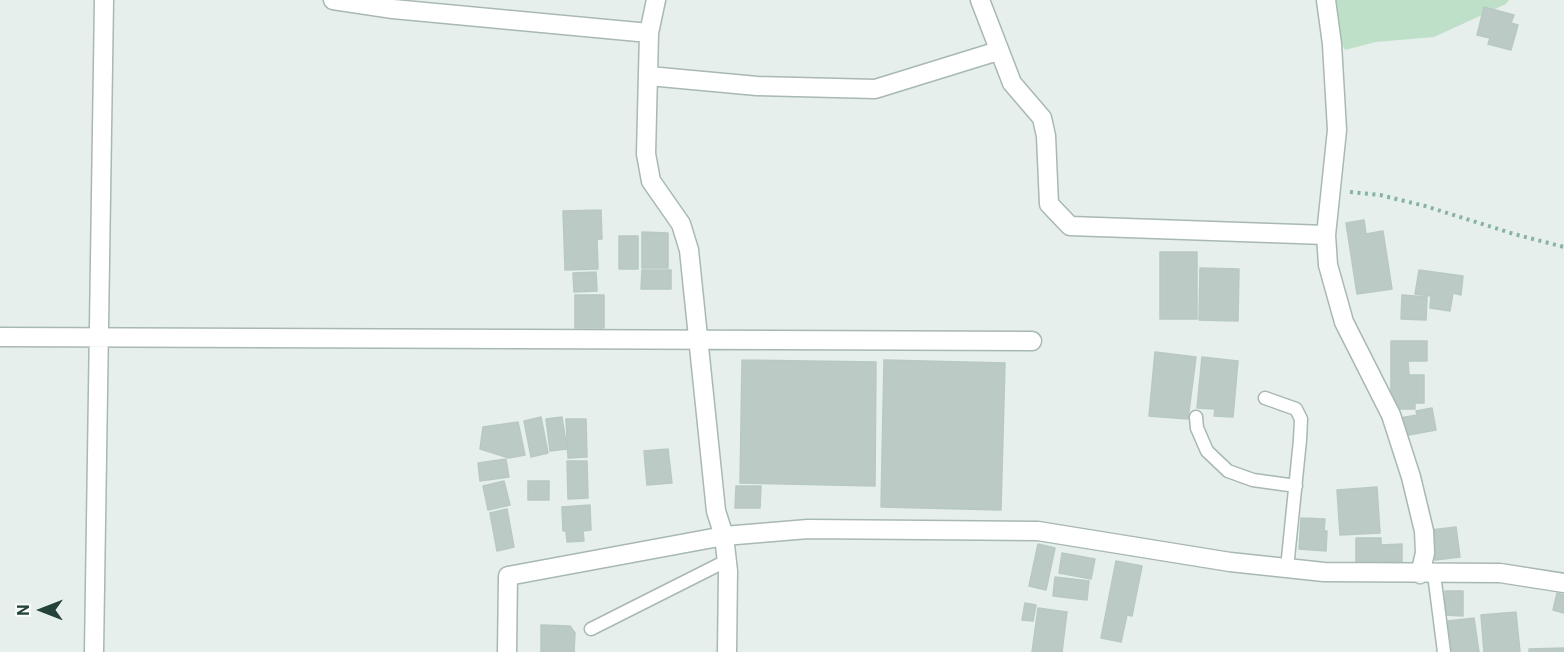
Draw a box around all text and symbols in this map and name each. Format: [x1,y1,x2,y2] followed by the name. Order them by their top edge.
[12,580,72,640] north arrow
[14,604,33,616] text: N

